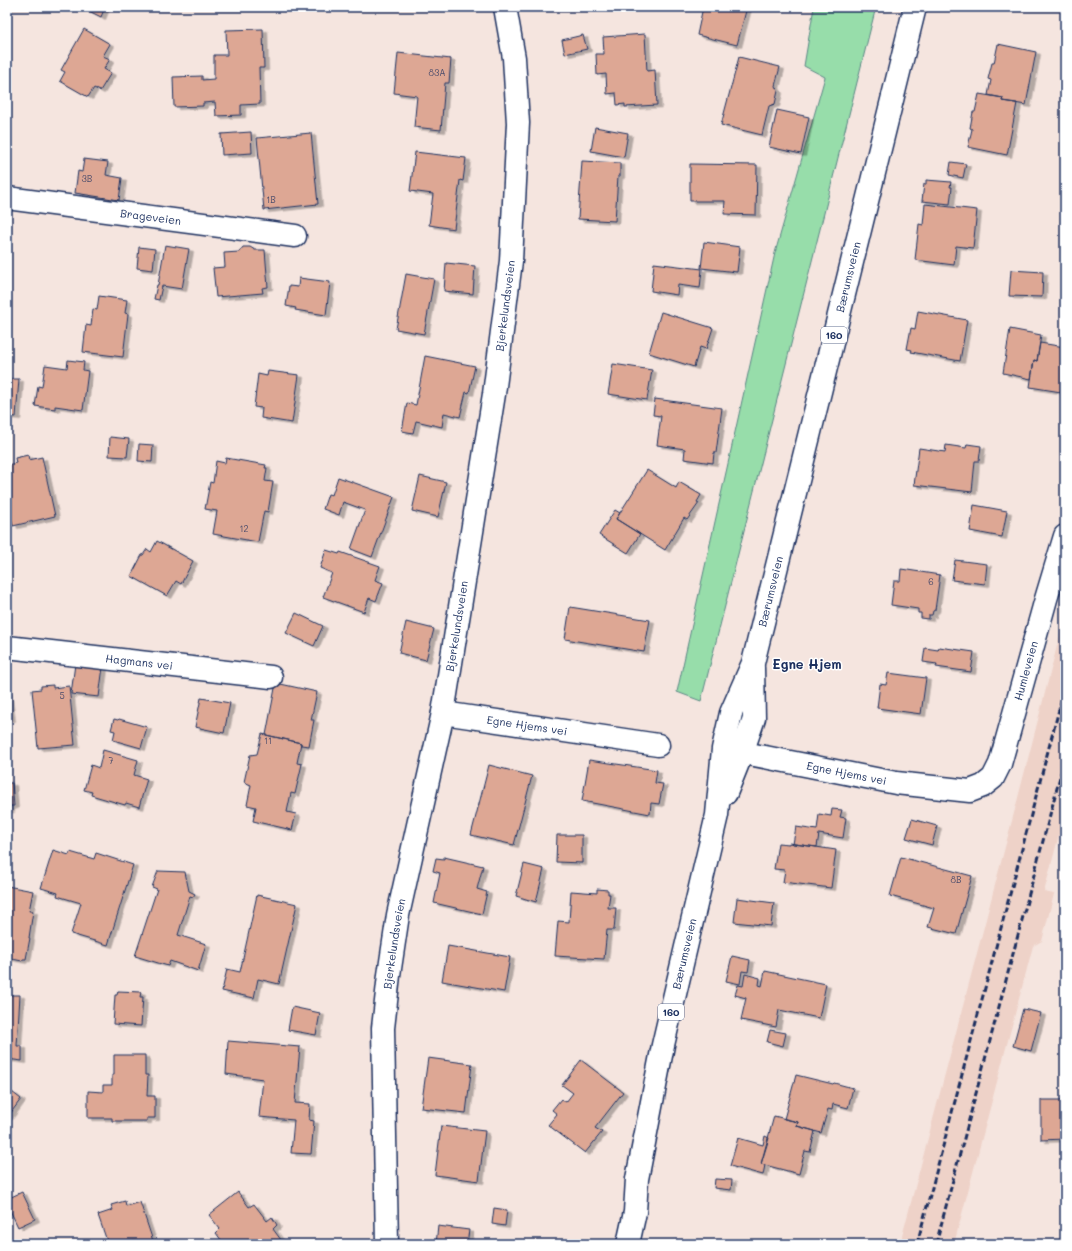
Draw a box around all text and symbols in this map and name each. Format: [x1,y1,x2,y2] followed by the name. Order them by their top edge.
[429,67,445,78] house number: 83A
[82,173,93,184] house number: 3B
[266,194,276,205] house number: 1B
[119,205,182,228] street label: Brageveien
[832,240,864,314] street label: Bærumsveien
[492,259,518,352] street label: Bjerkelundsveien
[821,327,847,343] road number: 160
[239,523,249,534] house number: 12
[754,554,786,628] street label: Bærumsveien
[928,576,934,587] house number: 6
[442,580,471,672] street label: Bjerkelundsveien
[1010,639,1041,702] street label: Humleveien
[105,650,174,673] street label: Hagmans vei
[772,655,842,672] district label: Egne Hjem
[59,690,65,701] house number: 5
[486,712,568,738] street label: Egne Hjems vei
[264,735,272,746] house number: 11
[108,755,114,766] house number: 7
[805,758,888,788] street label: Egne Hjems vei
[950,874,962,885] house number: 8B
[379,897,408,990] street label: Bjerkelundsveien
[668,917,700,991] street label: Bærumsveien
[658,1004,684,1020] road number: 160

